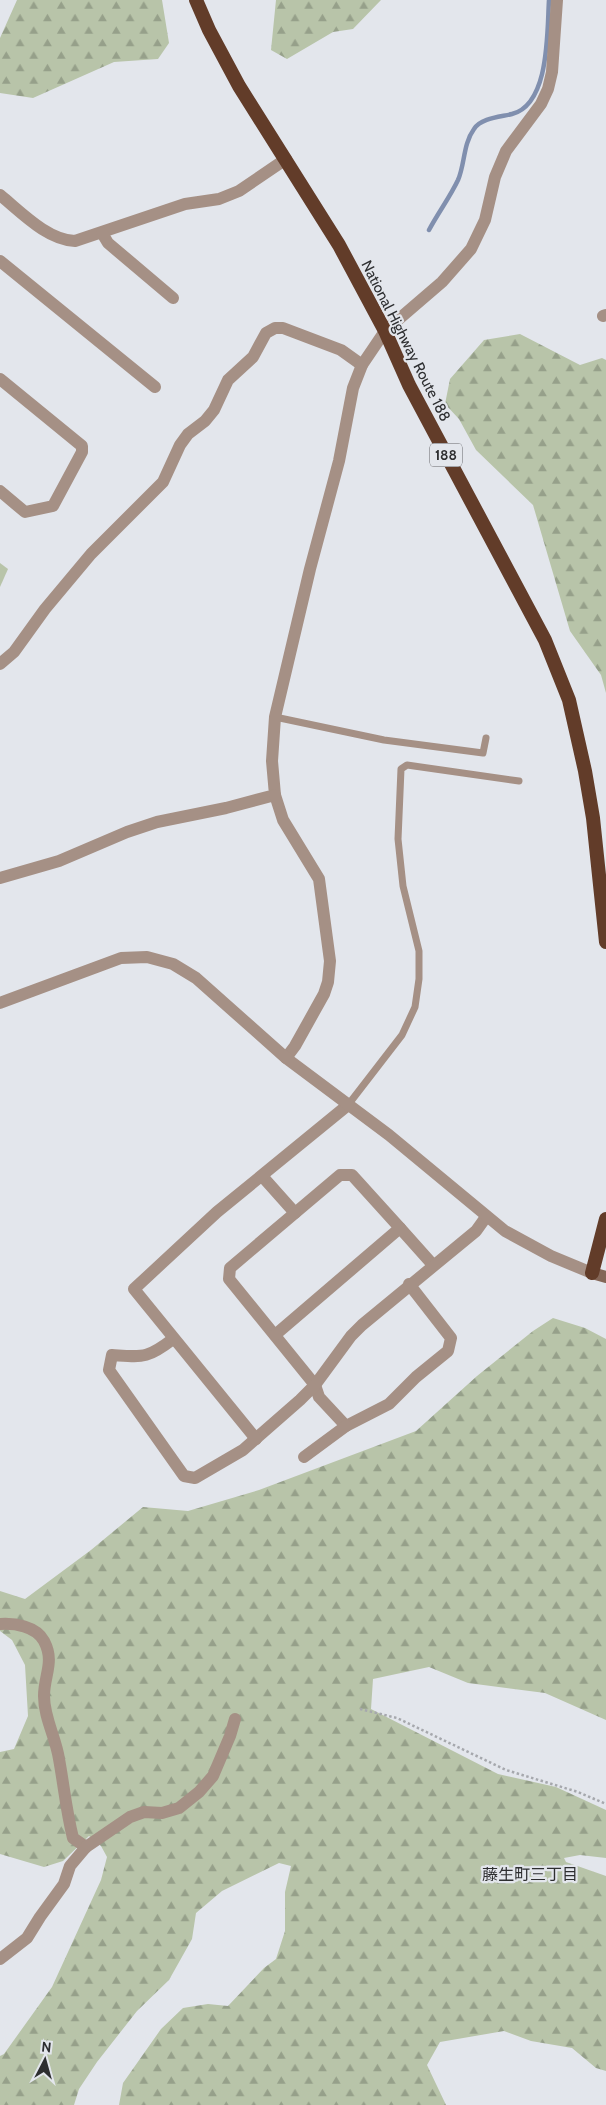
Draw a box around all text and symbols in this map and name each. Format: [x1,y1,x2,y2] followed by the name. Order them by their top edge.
[358,258,454,424] street label: National Highway Route 188
[430,444,462,466] road number: 188
[482,1865,578,1884] district label: 藤生町三丁目
[20,2035,70,2085] north arrow
[40,2038,52,2057] text: N

